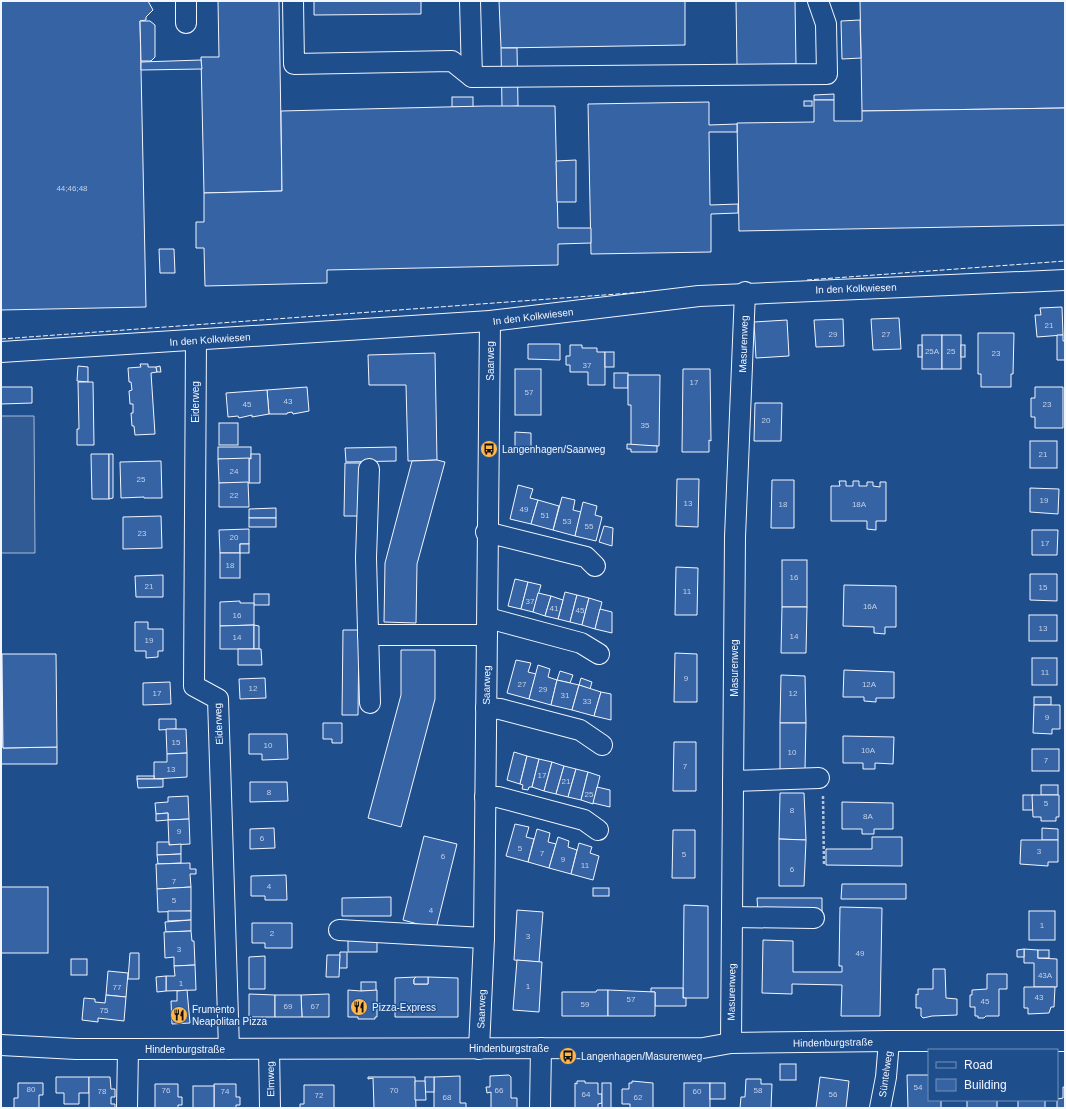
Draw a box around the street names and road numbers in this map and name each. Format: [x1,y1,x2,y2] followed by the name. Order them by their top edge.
[815,282,897,295] street label: In den Kolkwiesen
[492,306,574,327] street label: In den Kolkwiesen
[737,315,750,373] street label: Masurenweg
[169,331,251,348] street label: In den Kolkwiesen
[485,341,496,381] street label: Saarweg
[190,381,201,423] street label: Eiderweg
[729,639,740,697] street label: Masurenweg
[481,665,492,705] street label: Saarweg
[212,703,225,745] street label: Eiderweg
[726,963,737,1021] street label: Masurenweg
[475,989,488,1029] street label: Saarweg
[793,1036,874,1049] street label: Hindenburgstraße
[469,1043,549,1054] street label: Hindenburgstraße
[145,1044,225,1055] street label: Hindenburgstraße
[877,1050,894,1098] street label: Süntelweg
[265,1061,276,1097] street label: Elmweg

